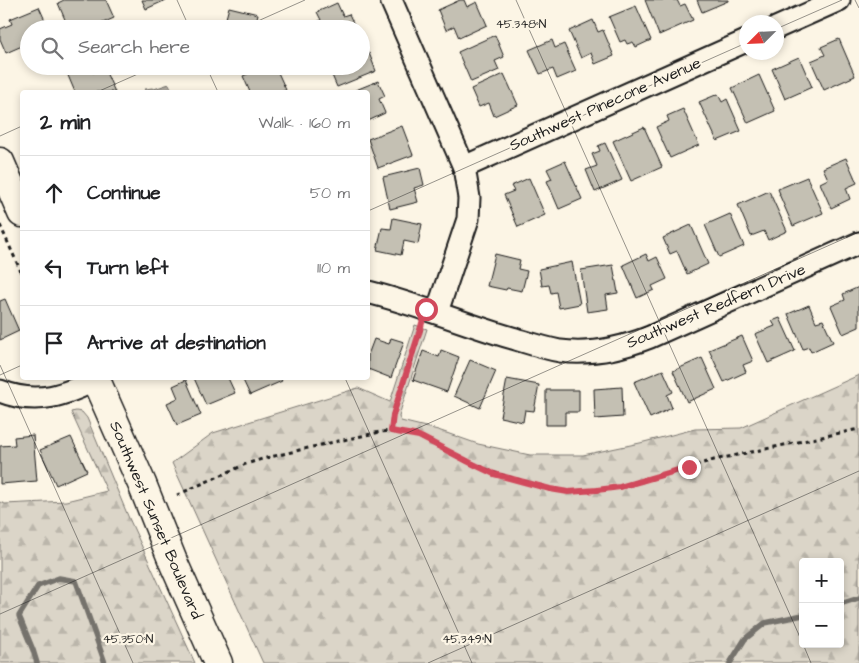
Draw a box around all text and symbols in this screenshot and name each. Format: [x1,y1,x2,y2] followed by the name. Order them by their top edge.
[739,15,784,60] north arrow
[496,16,547,33] text: 45.348°N
[20,20,370,75] search box
[38,34,66,62] icon: search
[78,34,190,61] text: Search here
[506,52,705,156] street label: Southwest Pinecone Avenue
[40,108,90,137] text: 2 min
[258,112,350,134] text: Walk · 160 m
[40,179,68,207] icon: ahead
[87,180,161,207] text: Continue
[310,182,350,204] text: 50 m
[40,254,68,282] icon: left
[87,255,168,282] text: Turn left
[317,257,350,279] text: 110 m
[623,258,809,354] street label: Southwest Redfern Drive
[415,298,438,321] route start
[40,329,68,357] icon: arrive
[87,330,266,357] text: Arrive at destination
[104,417,208,623] street label: Southwest Sunset Boulevard
[678,456,701,479] route end
[799,558,844,648] map controls
[799,558,844,603] button: +
[799,603,844,648] button: −
[103,631,154,648] text: 45.350°N
[442,631,492,648] text: 45.349°N

